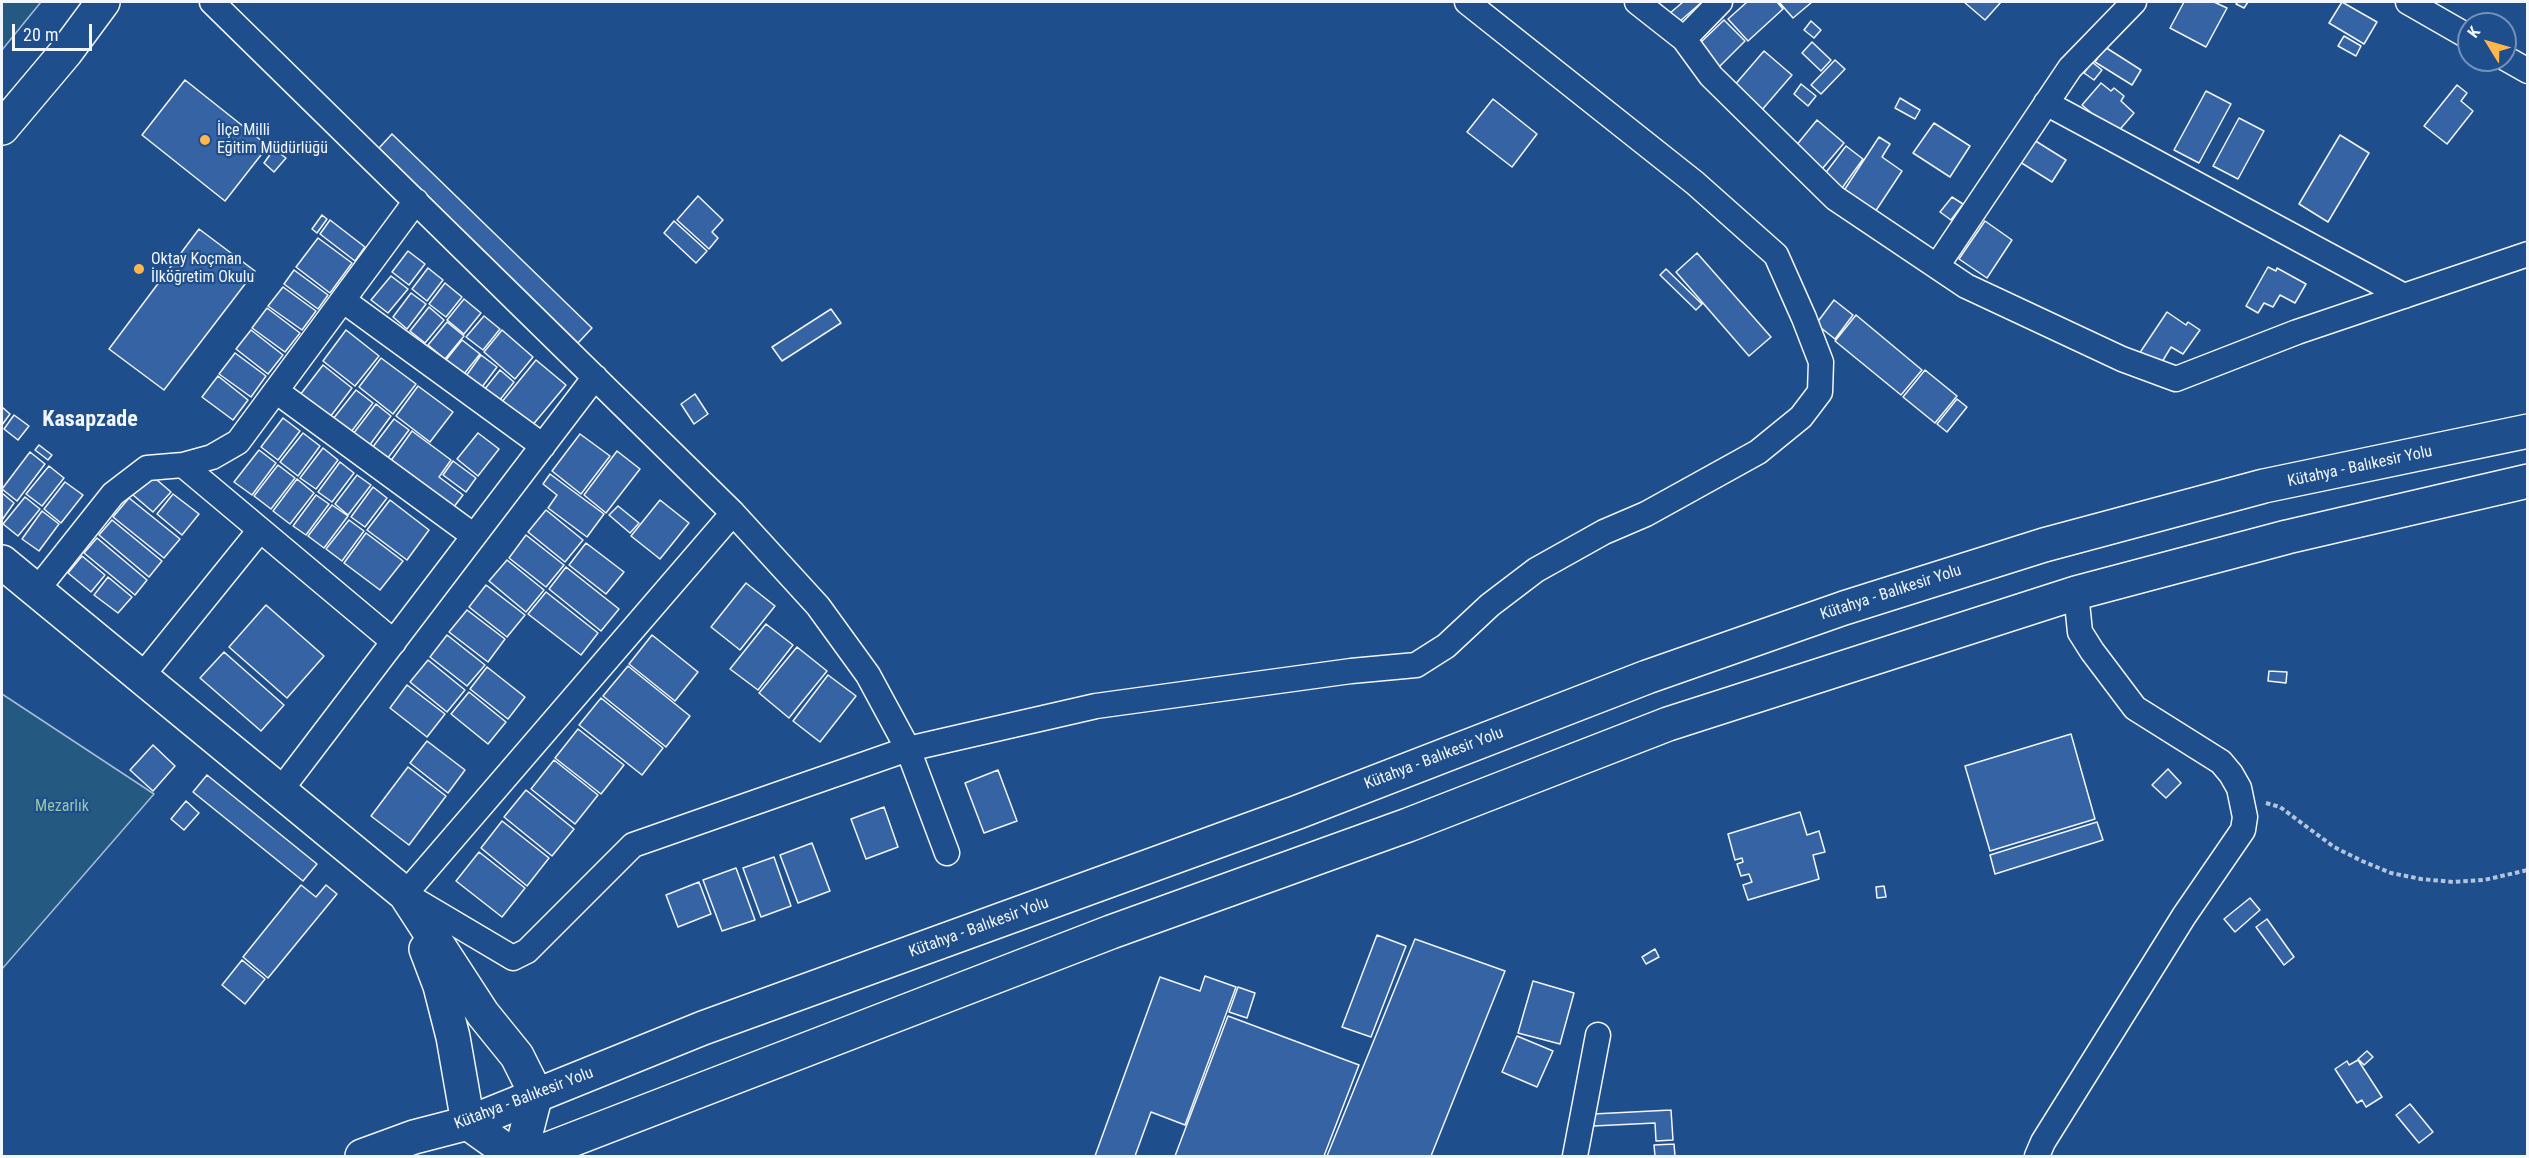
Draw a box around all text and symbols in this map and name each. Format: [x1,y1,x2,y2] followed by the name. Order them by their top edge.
[15,12,94,50] scale bar
[2457,12,2517,72] north arrow
[2464,23,2484,41] text: K
[23,24,58,45] text: 20 m
[217,121,328,159] place label: İlçe Milli Eğitim Müdürlüğü
[198,133,212,147] marker: İlçe Milli Eğitim Müdürlüğü
[151,250,254,288] place label: Oktay Koçman İlköğretim Okulu
[132,262,146,276] marker: Oktay Koçman İlköğretim Okulu
[42,407,138,433] district label: Kasapzade
[2286,442,2434,492] street label: Kütahya - Balıkesir Yolu
[1818,561,1964,625] street label: Kütahya - Balıkesir Yolu
[1362,724,1506,794] street label: Kütahya - Balıkesir Yolu
[35,797,89,817] park label: Mezarlık
[907,894,1051,962] street label: Kütahya - Balıkesir Yolu
[452,1064,596,1134] street label: Kütahya - Balıkesir Yolu

